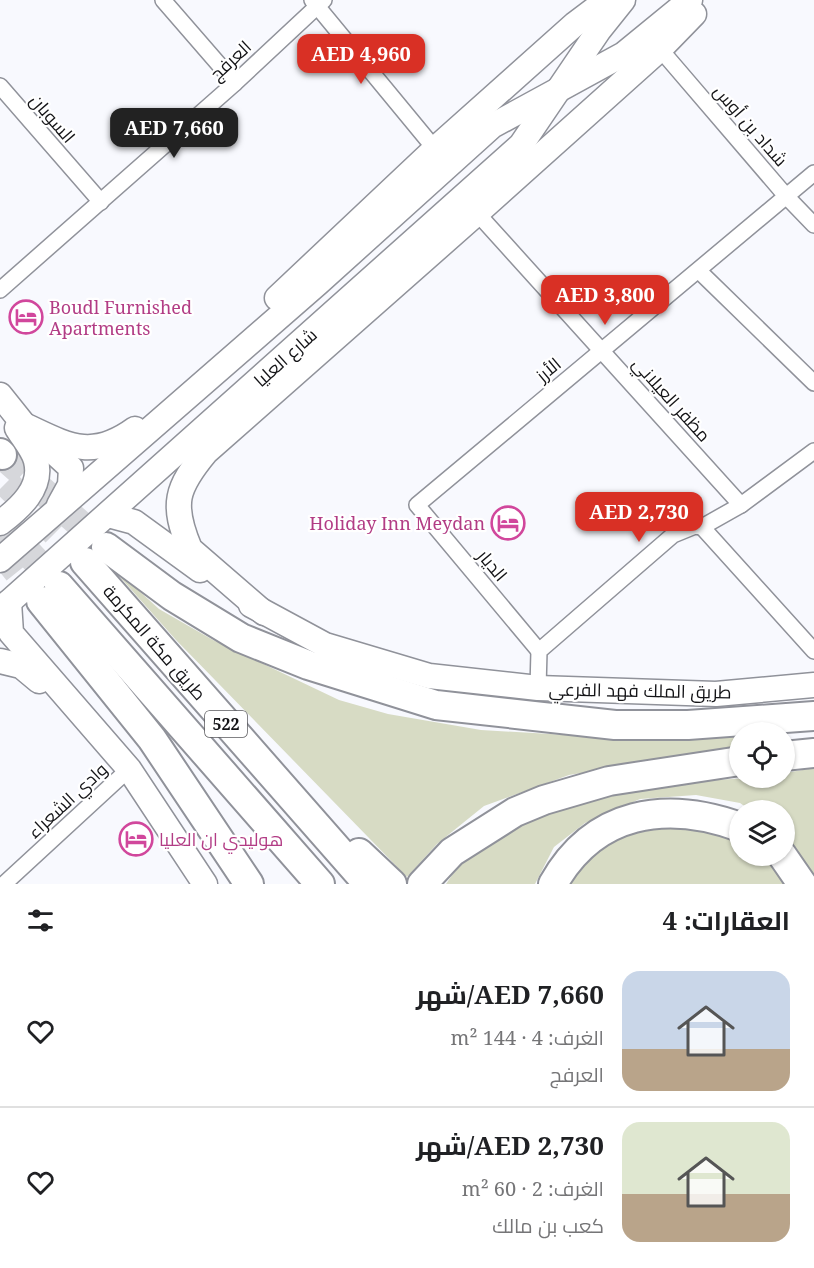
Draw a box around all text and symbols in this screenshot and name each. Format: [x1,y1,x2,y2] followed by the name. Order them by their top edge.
[292,34,430,85] pin: AED 4,960
[204,35,257,86] street label: العرفج
[311,40,411,67] text: AED 4,960
[709,79,793,171] street label: شداد بن أوس
[25,88,81,148] street label: السوبان
[105,108,243,159] pin: AED 7,660
[124,114,224,141] text: AED 7,660
[536,275,674,326] pin: AED 3,800
[555,281,655,308] text: AED 3,800
[49,295,192,340] place label: Boudl Furnished Apartments
[8,299,44,335] hotel icon: Boudl Furnished Apartments
[248,322,322,392] street label: شارع العليا
[530,351,566,387] street label: الأرز
[625,352,716,448] street label: مظفر العيلاني
[570,492,708,543] pin: AED 2,730
[589,498,689,525] text: AED 2,730
[490,505,526,541] hotel icon: Holiday Inn Meydan
[309,511,485,535] place label: Holiday Inn Meydan
[472,543,513,586] street label: الديار
[97,579,212,705] street label: طريق مكة المكرمة
[548,676,732,707] street label: طريق الملك فهد الفرعي
[205,711,247,737] road number: 522
[729,722,795,866] map controls
[729,722,795,788] button: locate
[22,757,114,845] street label: وادي الشعراء
[729,800,795,866] button: layers
[118,821,154,857] hotel icon: هوليدي ان العليا
[159,827,283,854] place label: هوليدي ان العليا
[663,902,790,938] text: العقارات: 4
[24,904,57,937] icon: filters
[416,976,604,1012] text: AED 7,660/شهر
[670,995,742,1067] icon: home
[24,1015,57,1048] icon: heart
[451,1024,604,1051] text: الغرف: 4 · 144 m²
[550,1061,604,1088] text: العرفج
[416,1127,604,1163] text: AED 2,730/شهر
[670,1146,742,1218] icon: home
[24,1166,57,1199] icon: heart
[462,1175,604,1202] text: الغرف: 2 · 60 m²
[492,1212,604,1239] text: كعب بن مالك

